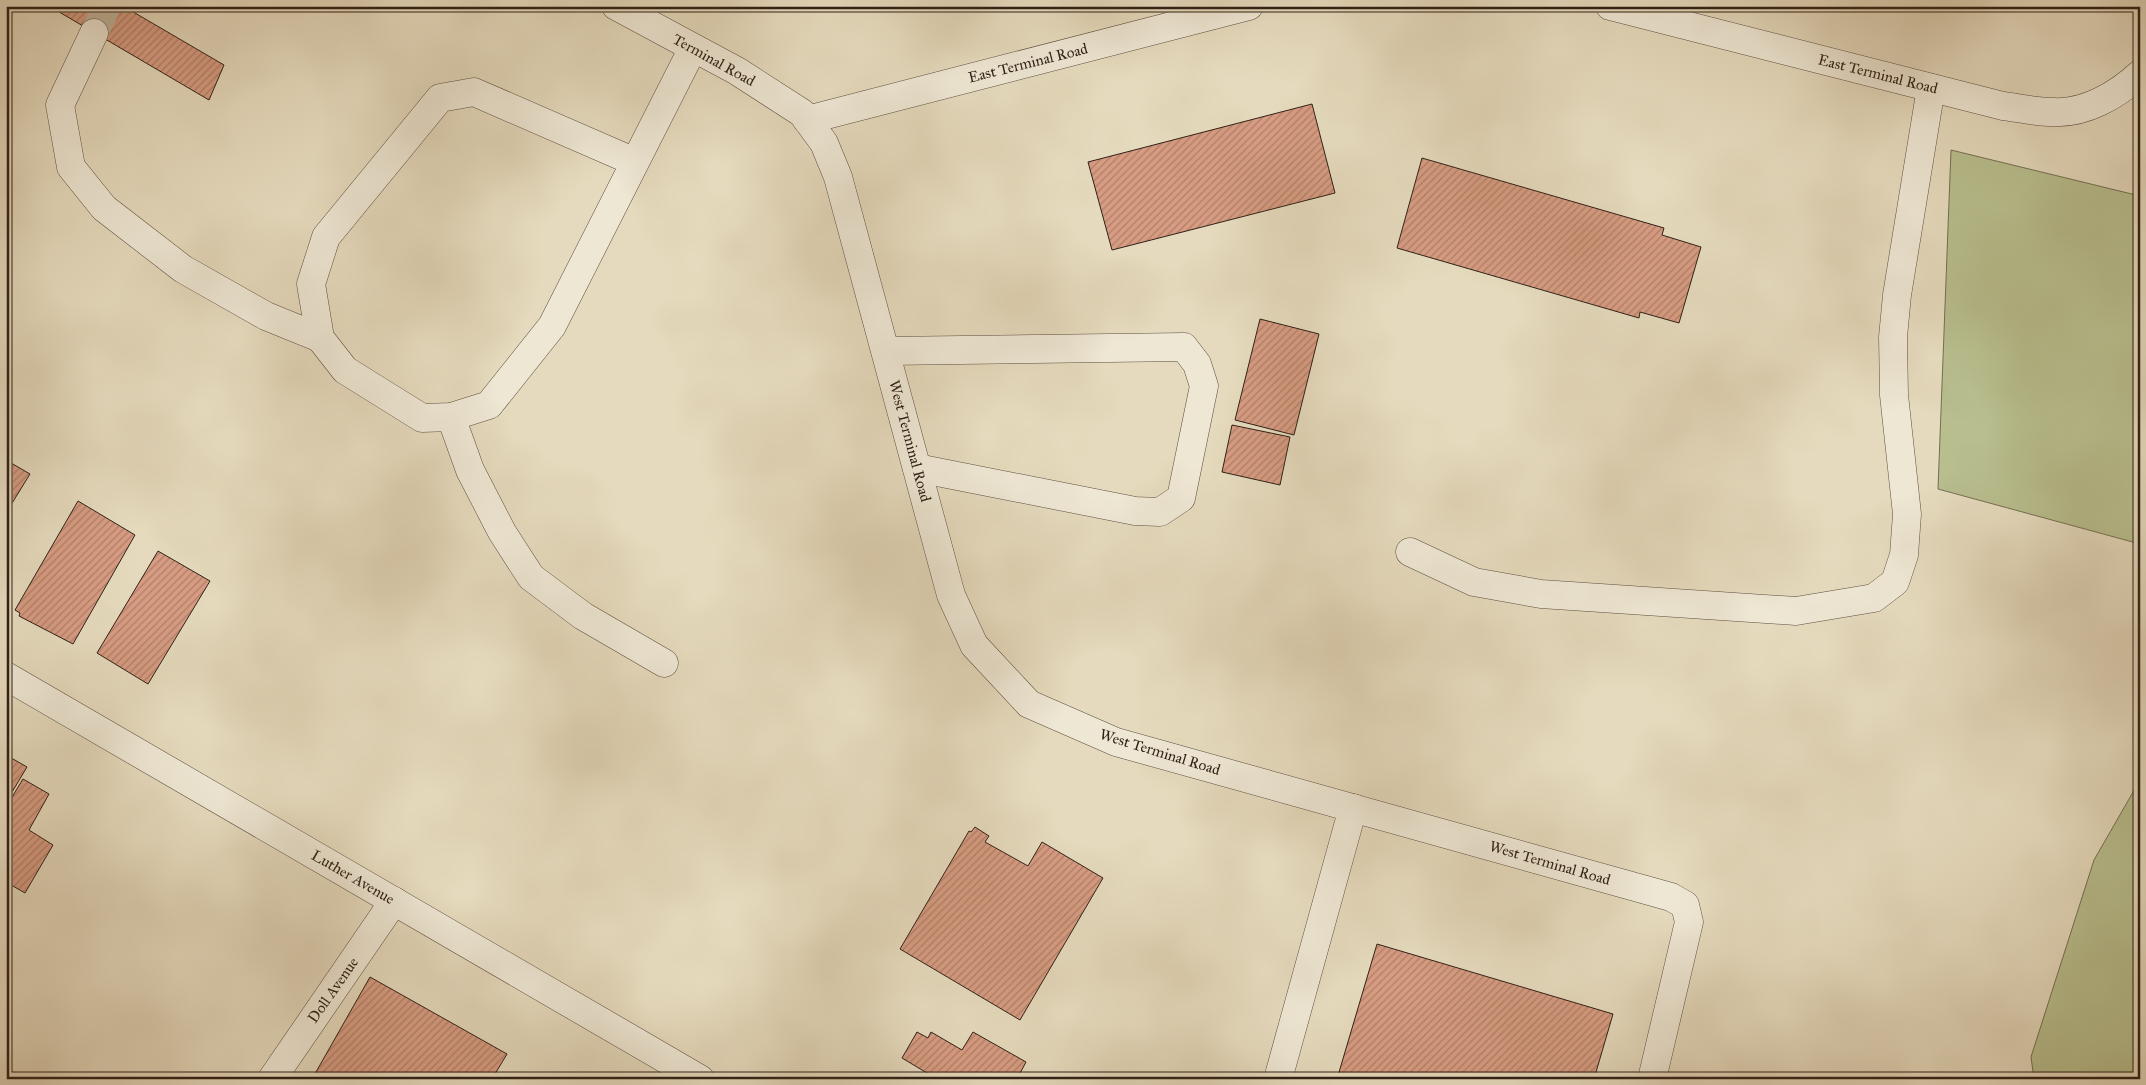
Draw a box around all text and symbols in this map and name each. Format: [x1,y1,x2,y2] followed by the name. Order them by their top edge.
[670,30,759,90] street label: Terminal Road
[966,39,1090,87] street label: East Terminal Road
[1816,50,1940,98] street label: East Terminal Road
[885,378,935,504] street label: West Terminal Road
[1097,725,1223,779] street label: West Terminal Road
[1487,837,1613,889] street label: West Terminal Road
[308,846,398,908] street label: Luther Avenue
[304,954,362,1026] street label: Doll Avenue

